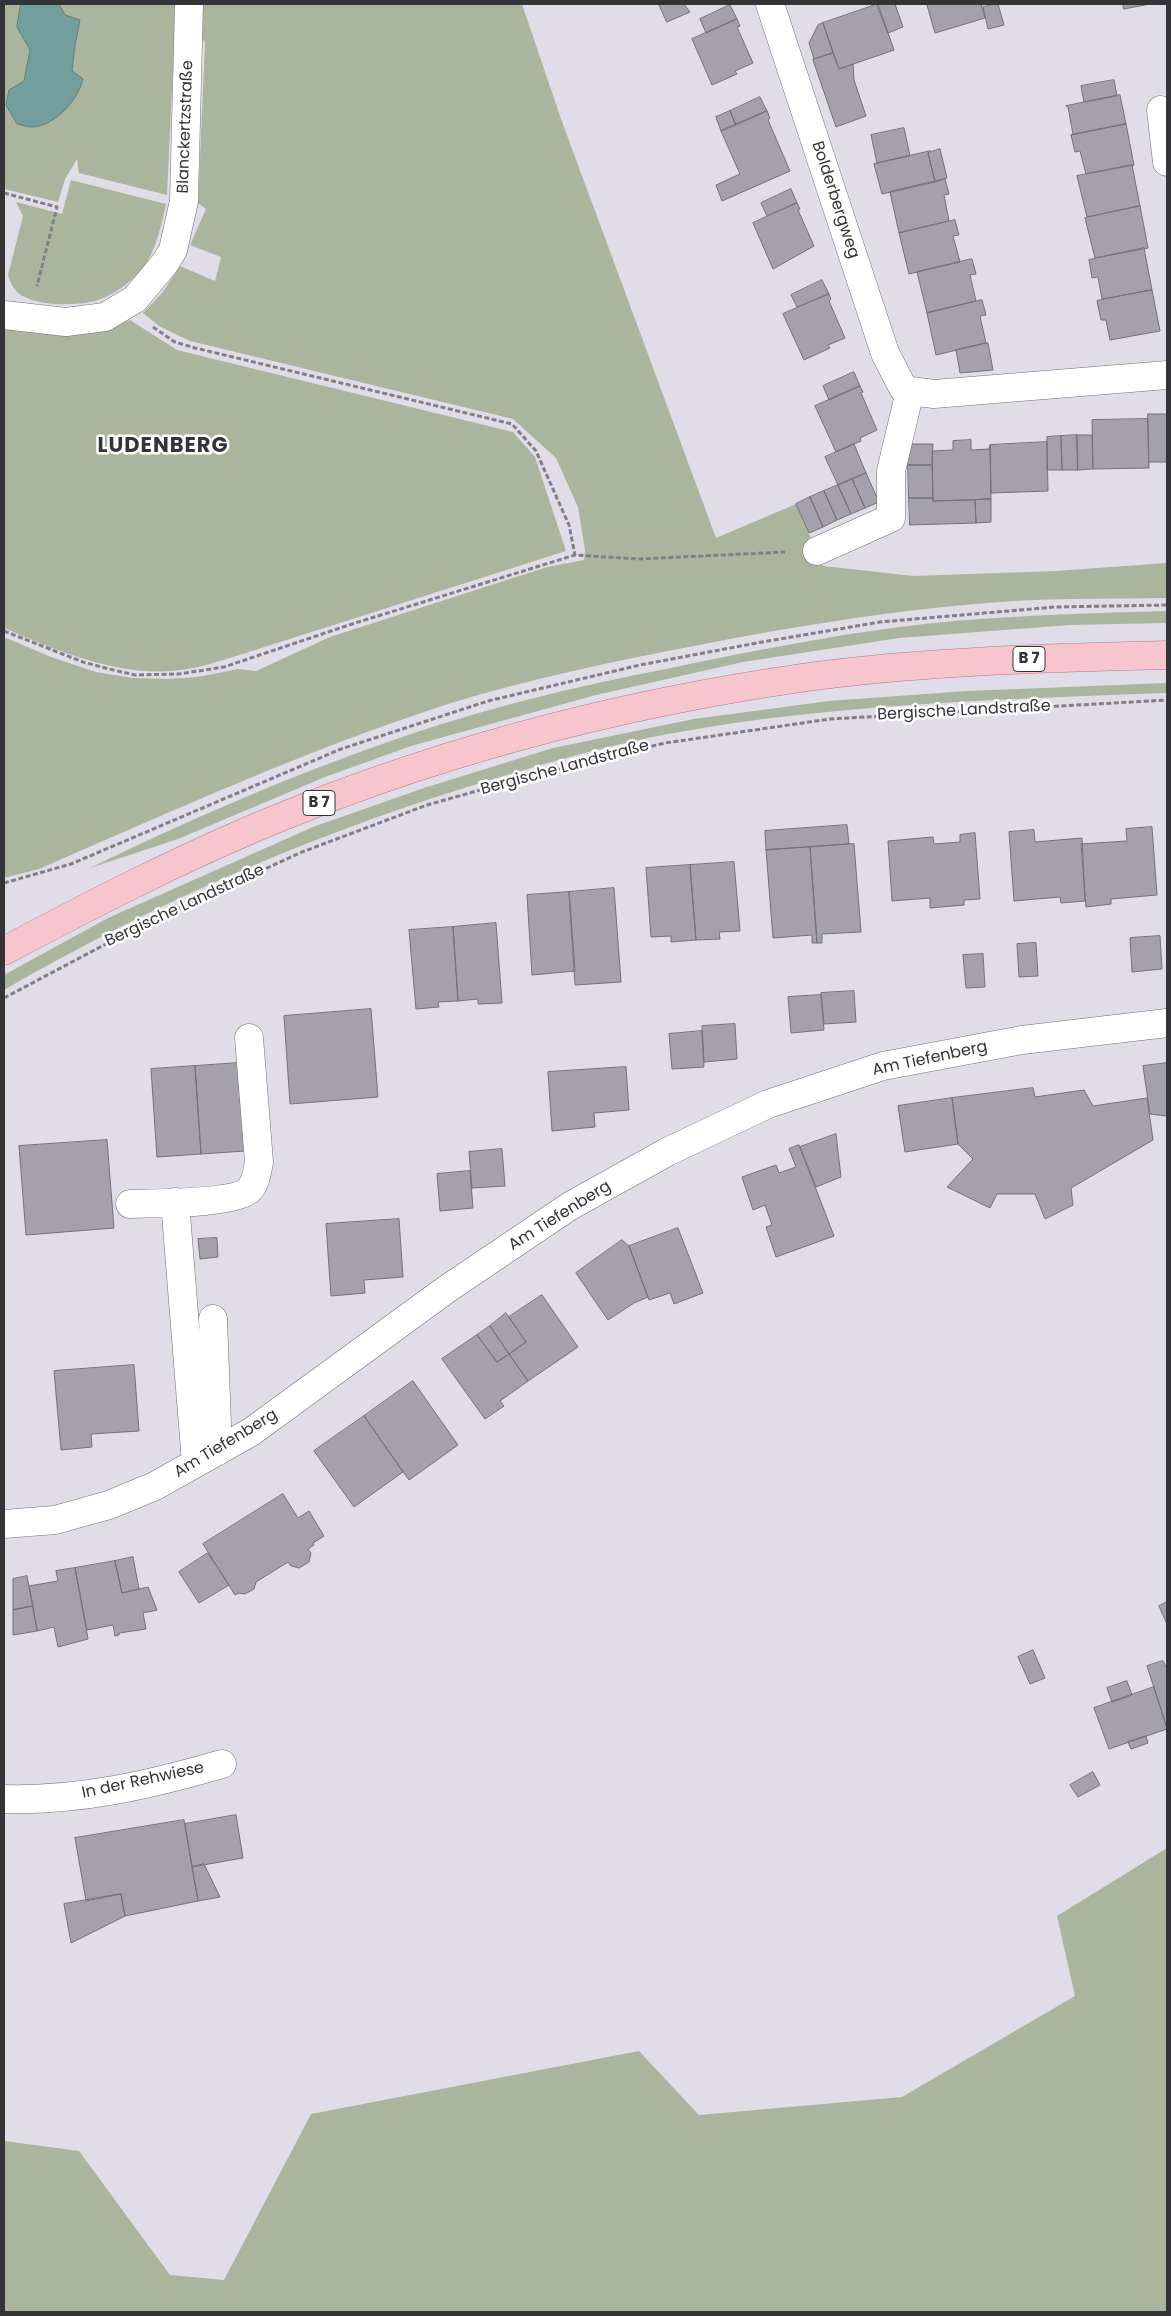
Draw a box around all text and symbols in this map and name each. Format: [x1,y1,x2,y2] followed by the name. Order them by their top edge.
[174,60,198,194] street label: Blanckertzstraße
[807,139,863,261] street label: Bolderbergweg
[96,434,230,460] district label: LUDENBERG
[1013,646,1045,672] road number: B 7
[877,697,1051,725] street label: Bergische Landstraße
[479,736,651,800] street label: Bergische Landstraße
[303,790,335,816] road number: B 7
[102,861,268,951] street label: Bergische Landstraße
[871,1037,989,1081] street label: Am Tiefenberg
[505,1177,615,1255] street label: Am Tiefenberg
[171,1406,281,1482] street label: Am Tiefenberg
[80,1759,206,1803] street label: In der Rehwiese

